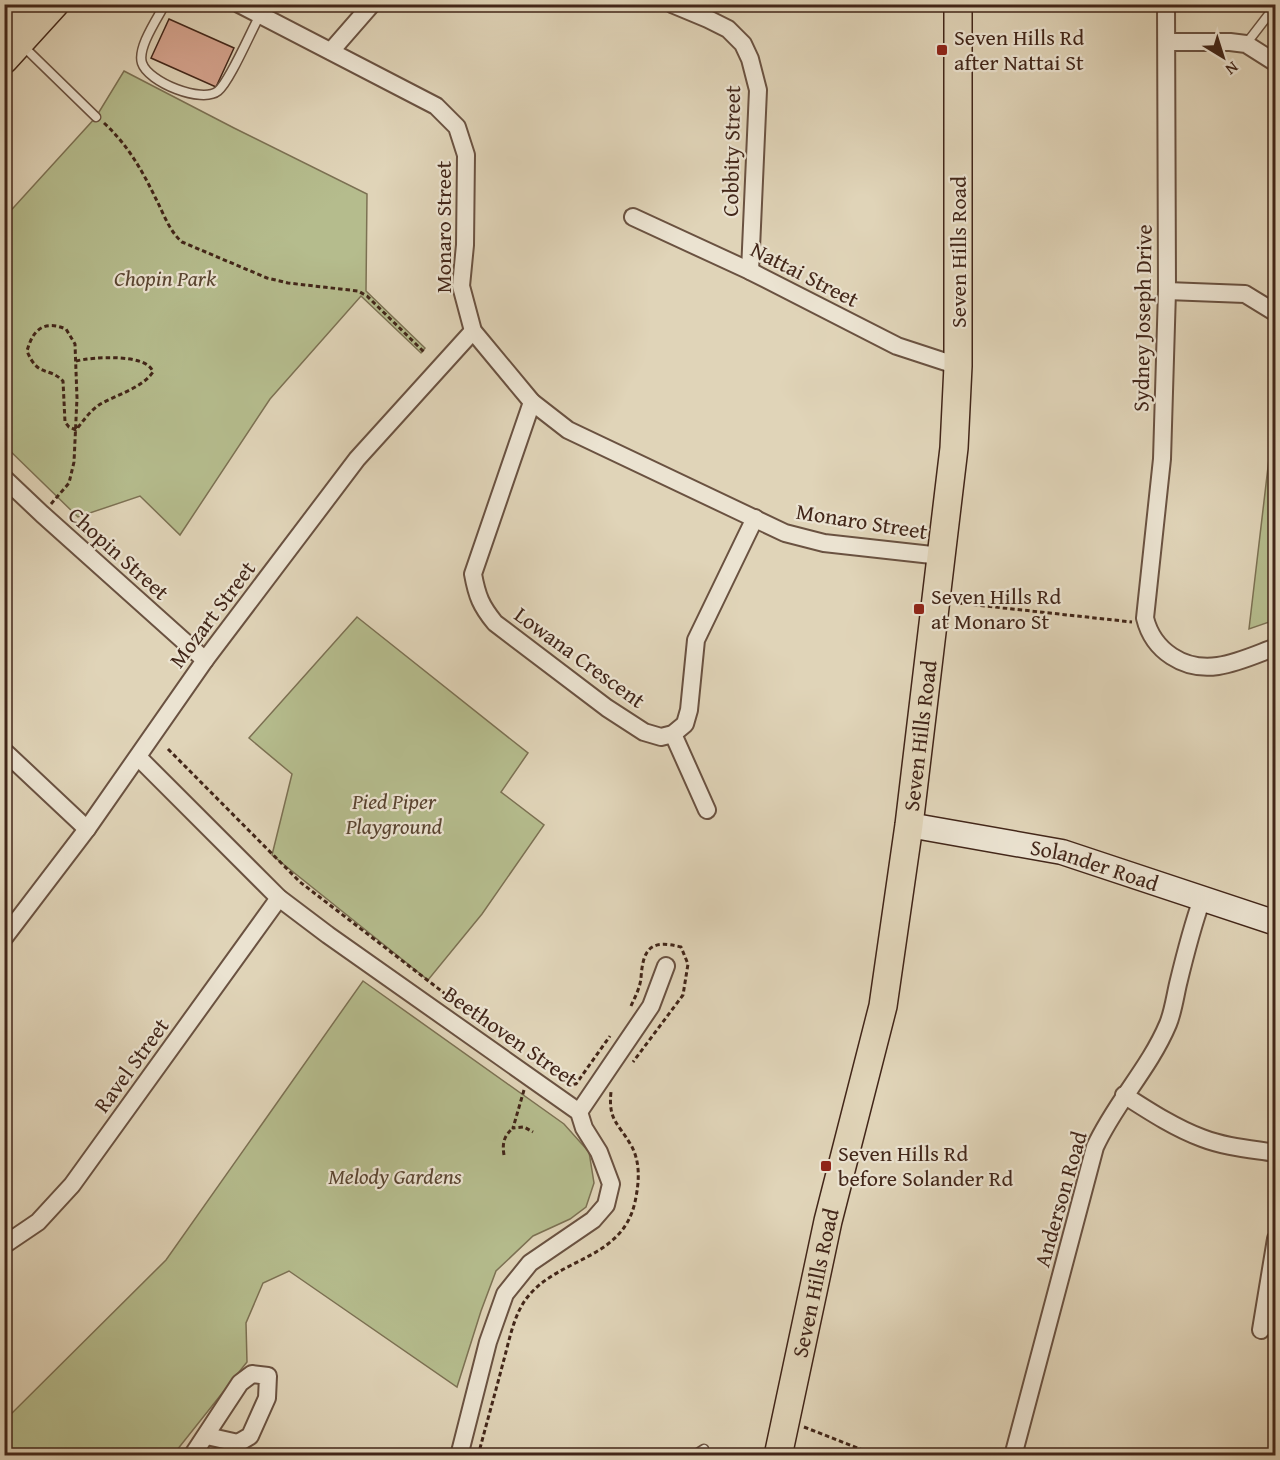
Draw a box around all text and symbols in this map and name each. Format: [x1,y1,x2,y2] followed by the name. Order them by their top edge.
[954,21,1084,78] place label: Seven Hills Rd after Nattai St
[1193,27,1253,87] north arrow
[935,43,949,57] marker: Seven Hills Rd after Nattai St
[1220,56,1244,82] text: N
[714,85,748,217] street label: Cobbity Street
[427,161,459,293] street label: Monaro Street
[942,176,974,328] street label: Seven Hills Road
[1124,224,1160,412] street label: Sydney Joseph Drive
[745,233,865,315] street label: Nattai Street
[114,262,217,294] park label: Chopin Park
[794,495,930,547] street label: Monaro Street
[61,499,177,607] street label: Chopin Street
[161,554,263,674] street label: Mozart Street
[931,580,1061,637] place label: Seven Hills Rd at Monaro St
[508,599,652,716] street label: Lowana Crescent
[912,602,926,616] marker: Seven Hills Rd at Monaro St
[895,658,945,813] street label: Seven Hills Road
[345,785,443,842] park label: Pied Piper Playground
[1028,831,1163,899] street label: Solander Road
[437,978,585,1094] street label: Beethoven Street
[86,1011,176,1119] street label: Ravel Street
[1025,1127,1095,1271] street label: Anderson Road
[838,1137,1013,1194] place label: Seven Hills Rd before Solander Rd
[819,1159,833,1173] marker: Seven Hills Rd before Solander Rd
[328,1160,462,1192] park label: Melody Gardens
[783,1205,847,1360] street label: Seven Hills Road

